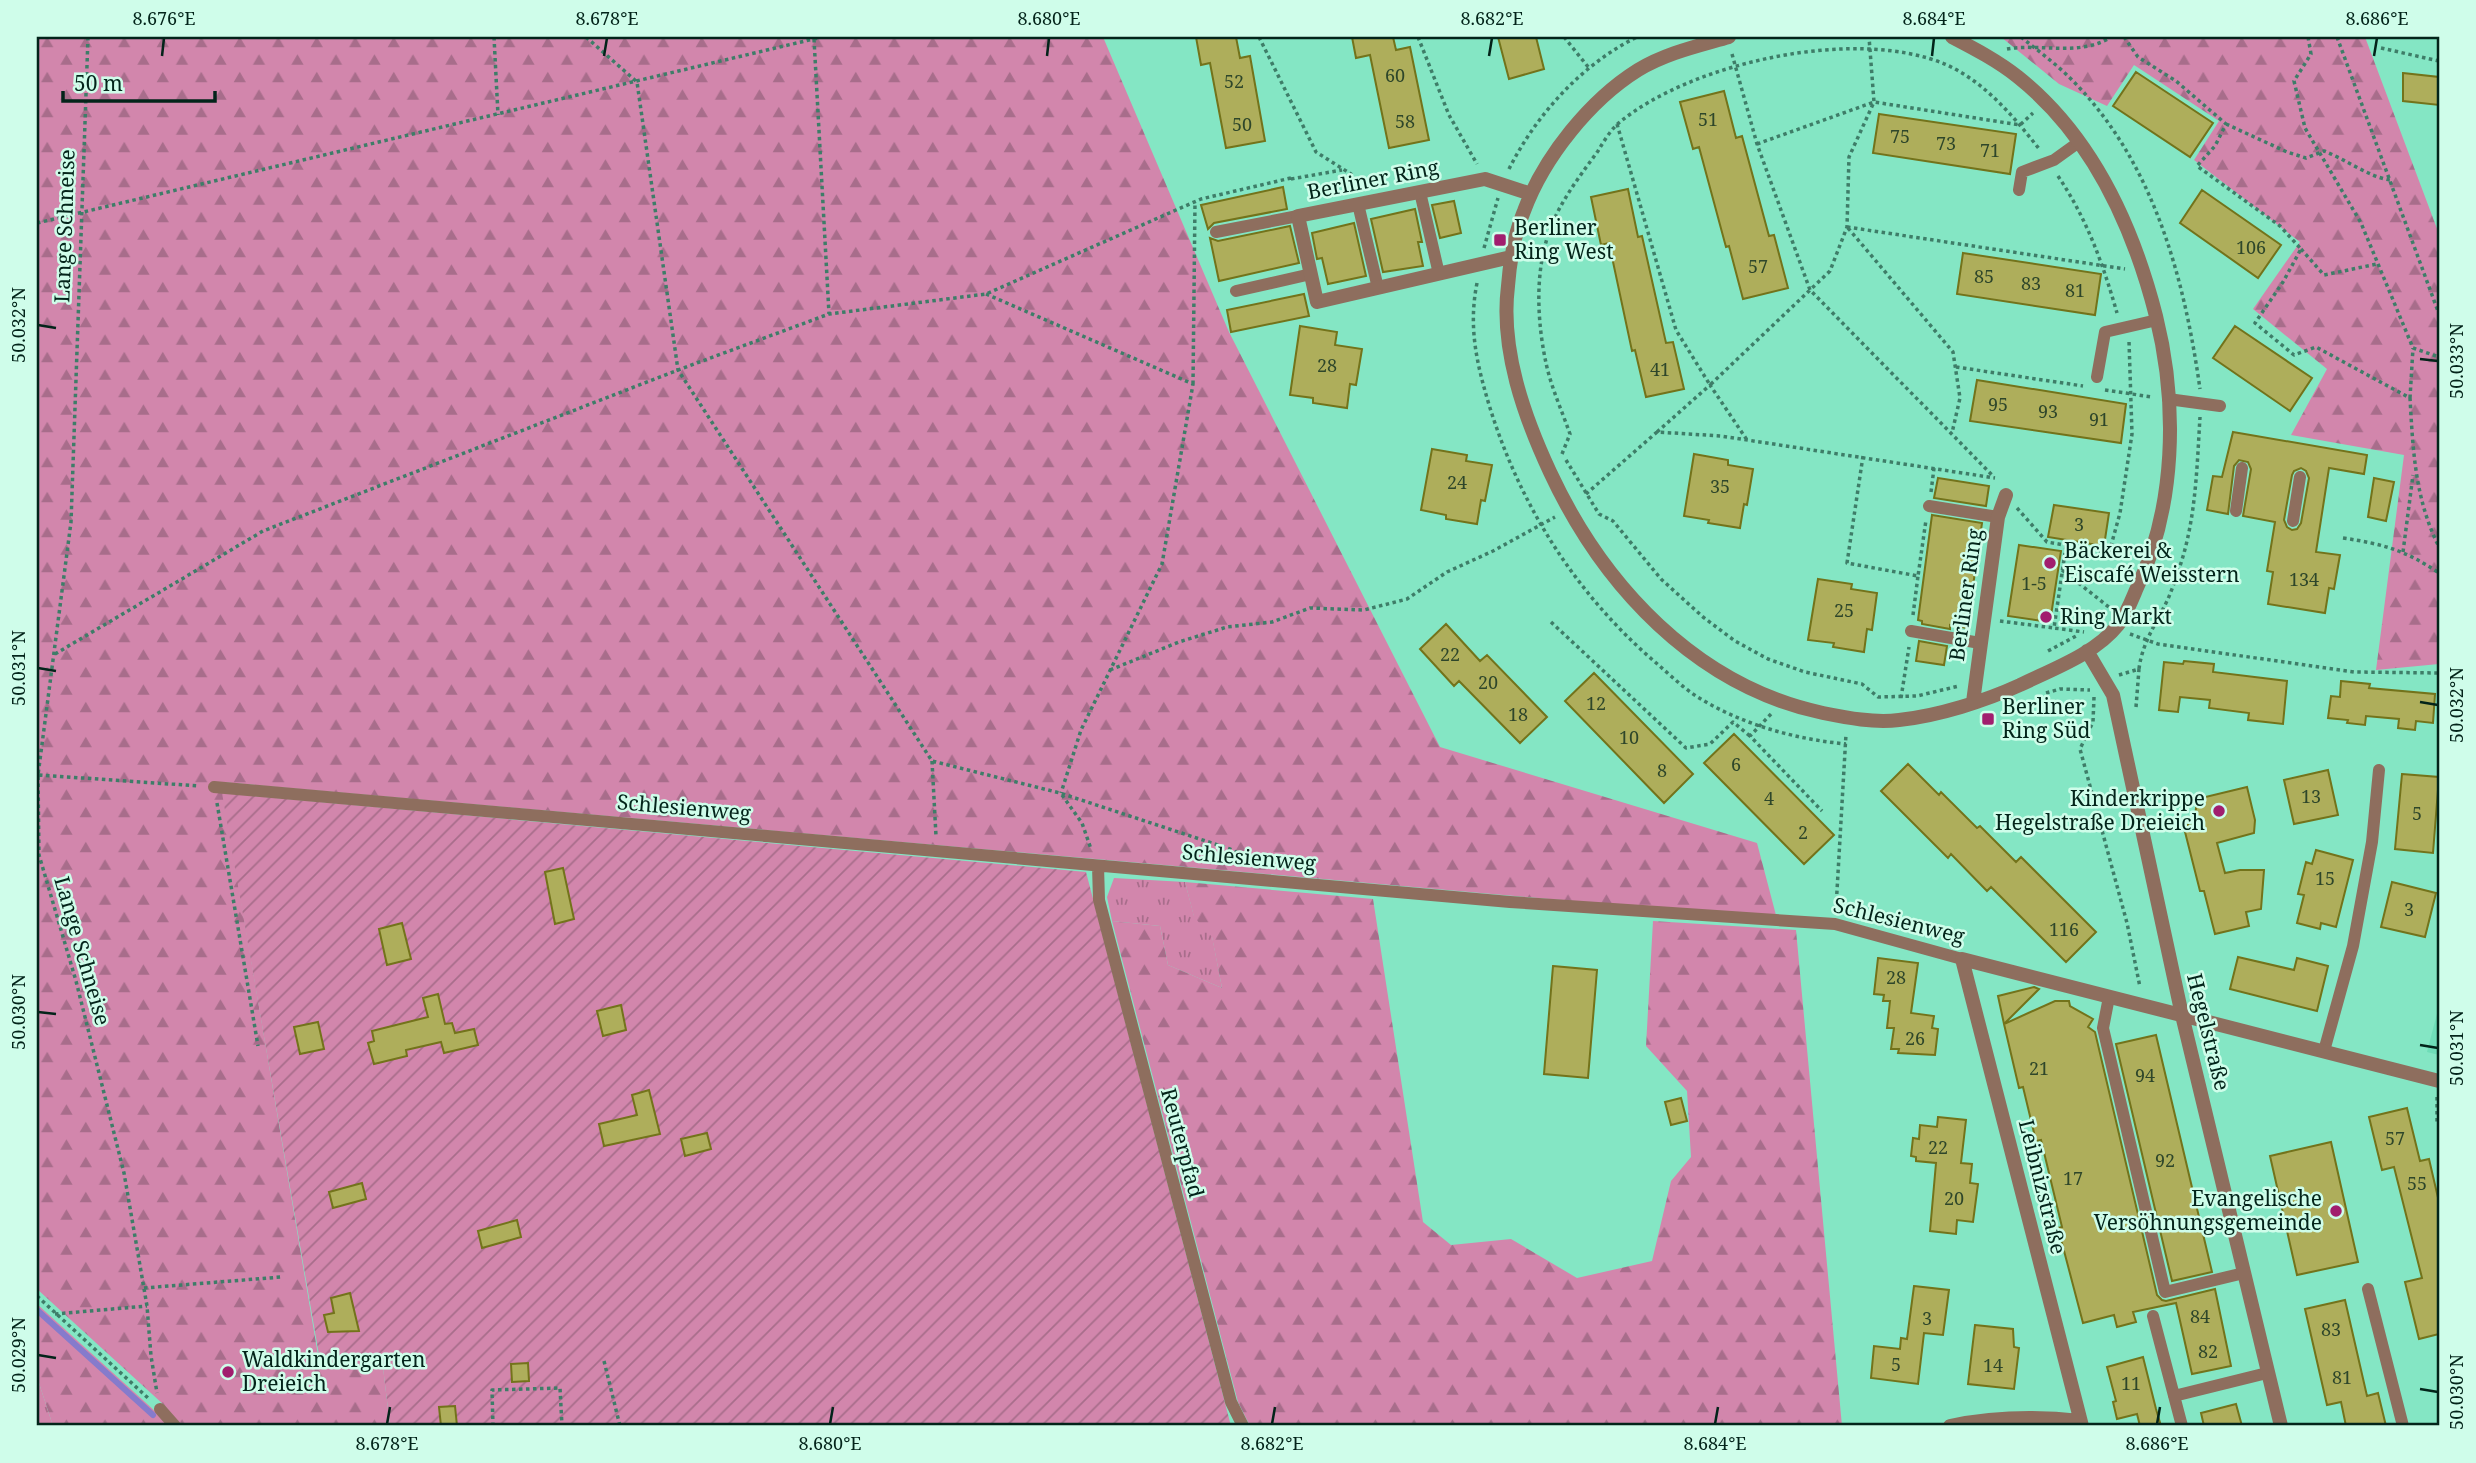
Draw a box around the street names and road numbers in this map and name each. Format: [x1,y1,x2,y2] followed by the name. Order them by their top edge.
[47,149,81,303] street label: Lange Schneise
[1305,152,1442,206] street label: Berliner Ring
[1942,526,1988,663] street label: Berliner Ring
[616,787,753,827] street label: Schlesienweg
[1181,837,1318,877] street label: Schlesienweg
[48,873,118,1028] street label: Lange Schneise
[1831,890,1969,950] street label: Schlesienweg
[2181,970,2237,1093] street label: Hegelstraße
[1155,1085,1211,1201] street label: Reuterpfad
[2013,1116,2073,1257] street label: Leibnizstraße

